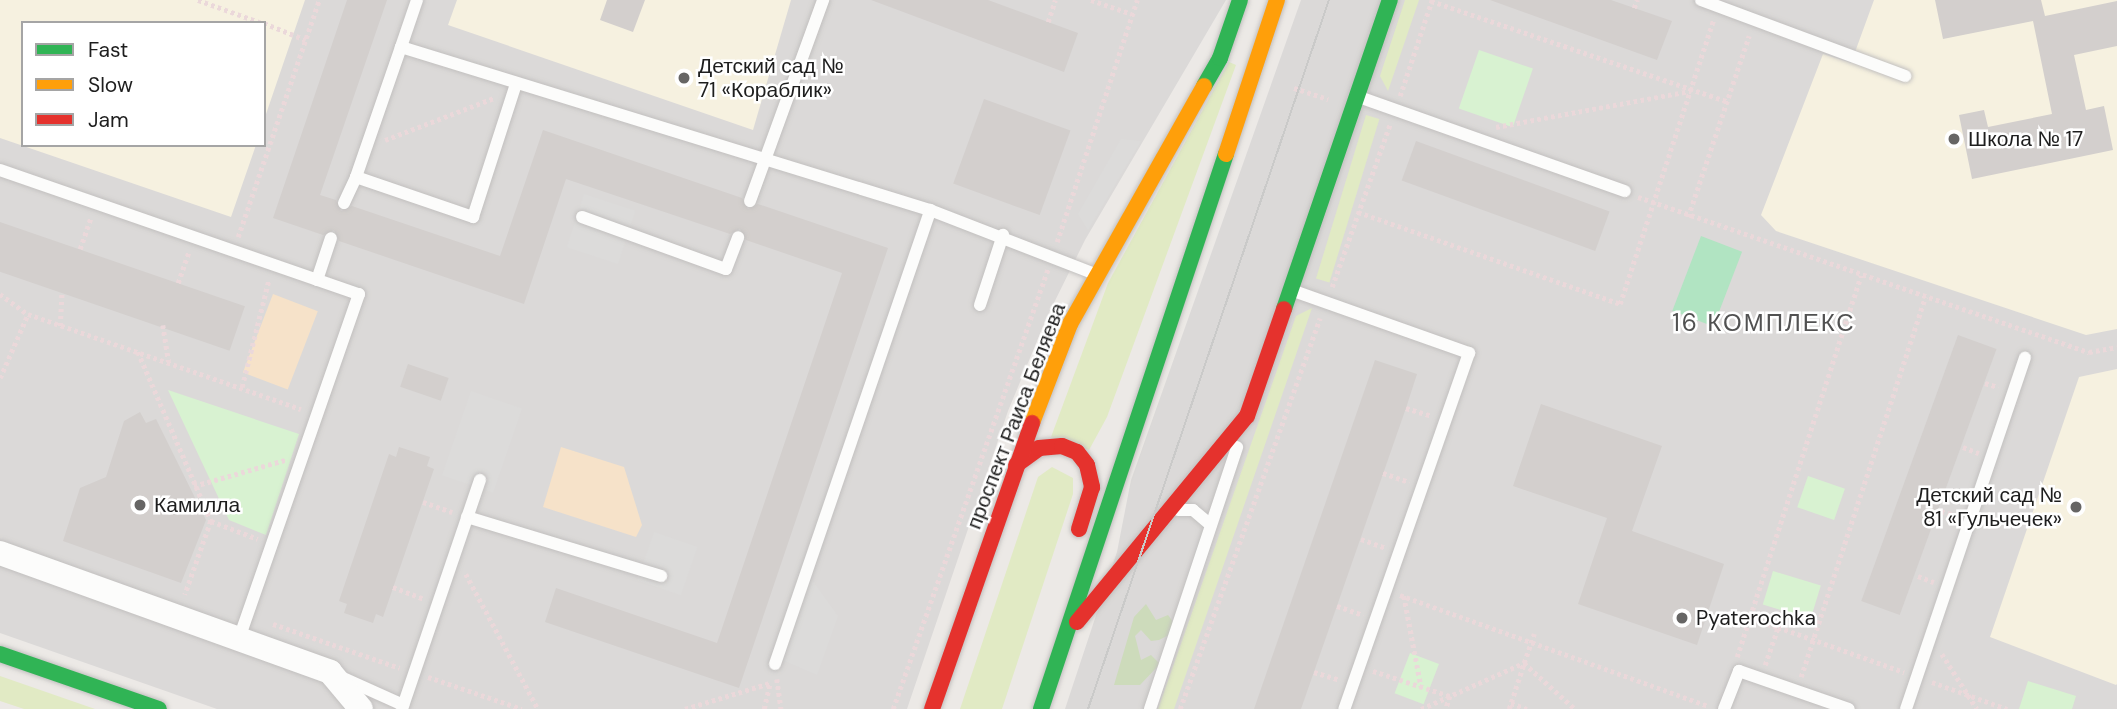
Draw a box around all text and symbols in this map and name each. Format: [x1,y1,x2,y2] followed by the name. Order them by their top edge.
[21,21,266,147] legend
[88,36,128,64] text: Fast
[698,53,844,103] place label: Детский сад № 71 «Кораблик»
[676,70,692,86] marker: Детский сад № 71 «Кораблик»
[88,71,133,99] text: Slow
[88,106,129,134] text: Jam
[1968,126,2083,152] place label: Школа № 17
[1946,131,1962,147] marker: Школа № 17
[961,299,1071,533] street label: проспект Раиса Беляева
[1674,309,1854,337] district label: 16 КОМПЛЕКС
[1916,482,2062,532] place label: Детский сад № 81 «Гульчечек»
[154,492,240,518] place label: Камилла
[132,497,148,513] marker: Камилла
[2068,499,2084,515] marker: Детский сад № 81 «Гульчечек»
[1696,605,1816,631] place label: Pyaterochka
[1674,610,1690,626] marker: Pyaterochka

